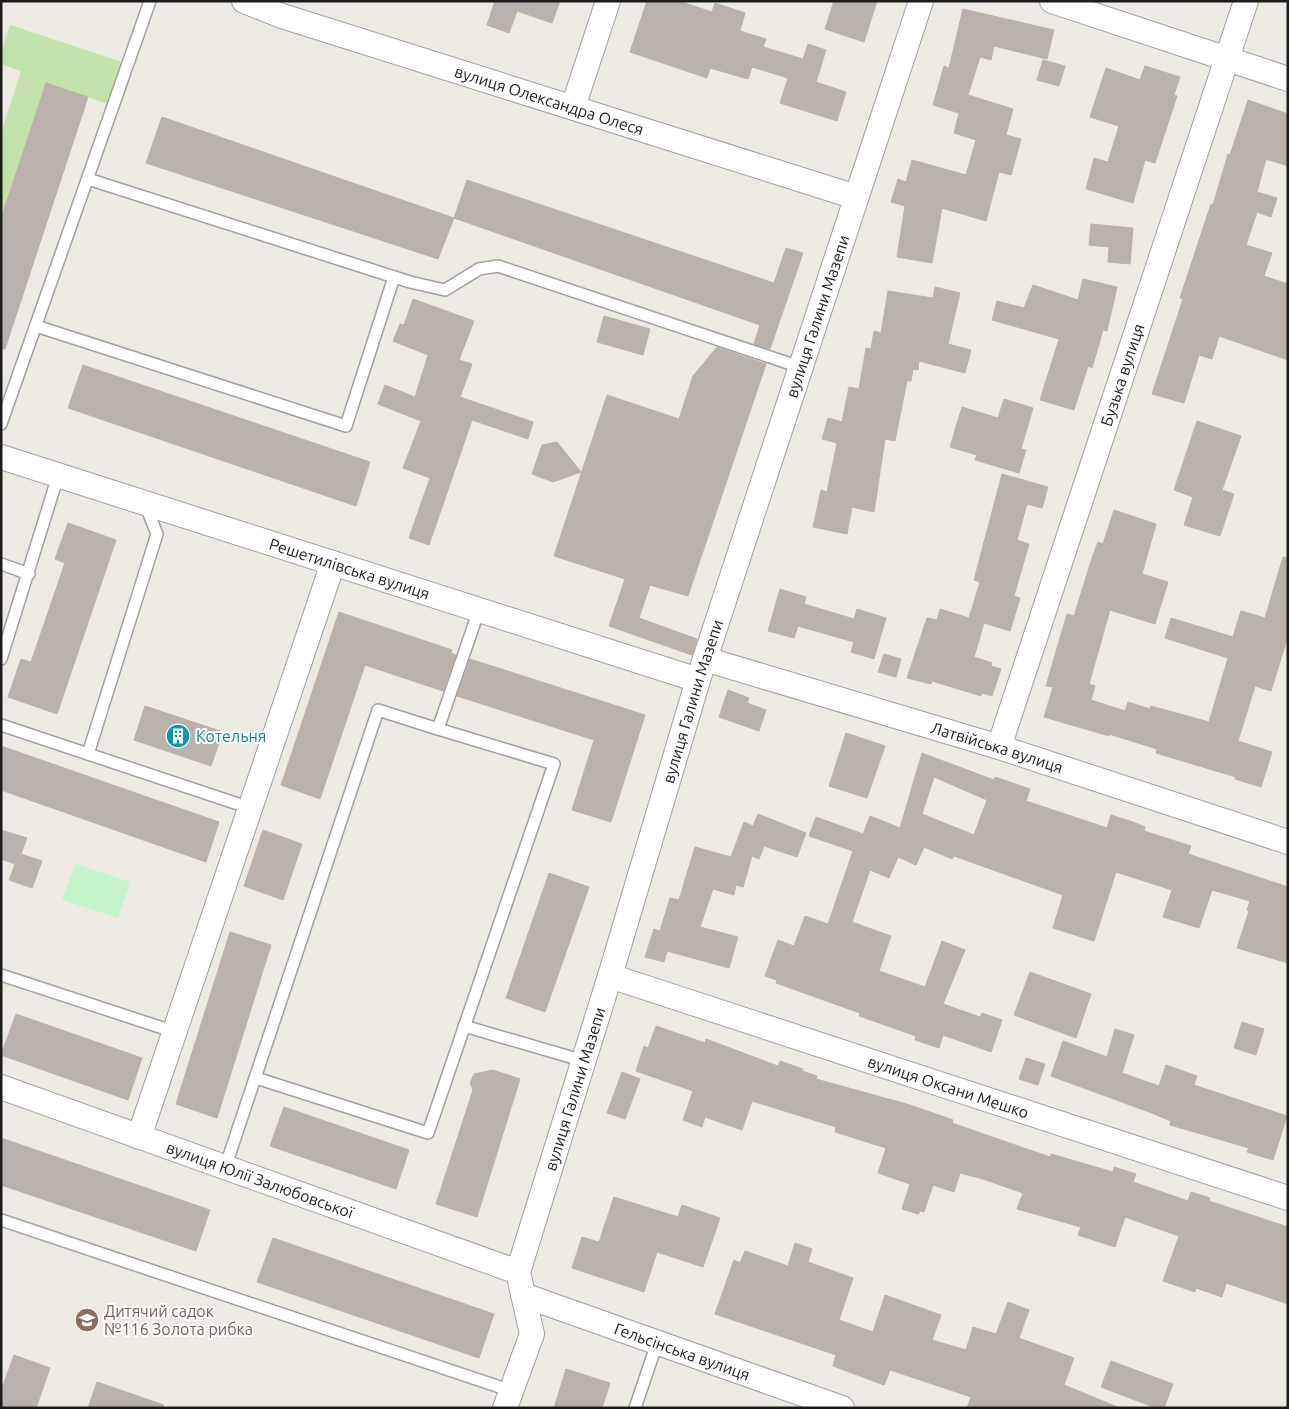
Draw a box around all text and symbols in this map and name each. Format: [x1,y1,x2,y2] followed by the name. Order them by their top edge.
[452,62,646,139] street label: вулиця Олександра Олеся
[782,233,853,400] street label: вулиця Галини Мазепи
[1097,321,1148,428] street label: Бузька вулиця
[267,534,432,603] street label: Решетилівська вулиця
[659,617,726,785] street label: вулиця Галини Мазепи
[929,718,1065,776] street label: Латвійська вулиця
[165,723,191,749] building icon: Котельня
[196,727,266,745] place label: Котельня
[541,1005,609,1173] street label: вулиця Галини Мазепи
[866,1052,1031,1122] street label: вулиця Оксани Мешко
[164,1138,357,1222] street label: вулиця Юлії Залюбовської
[104,1302,253,1338] place label: Дитячий садок №116 Золота рибка
[74,1307,100,1333] school or university icon: Дитячий садок №116 Золота рибка
[612,1319,752,1384] street label: Гельсінська вулиця

